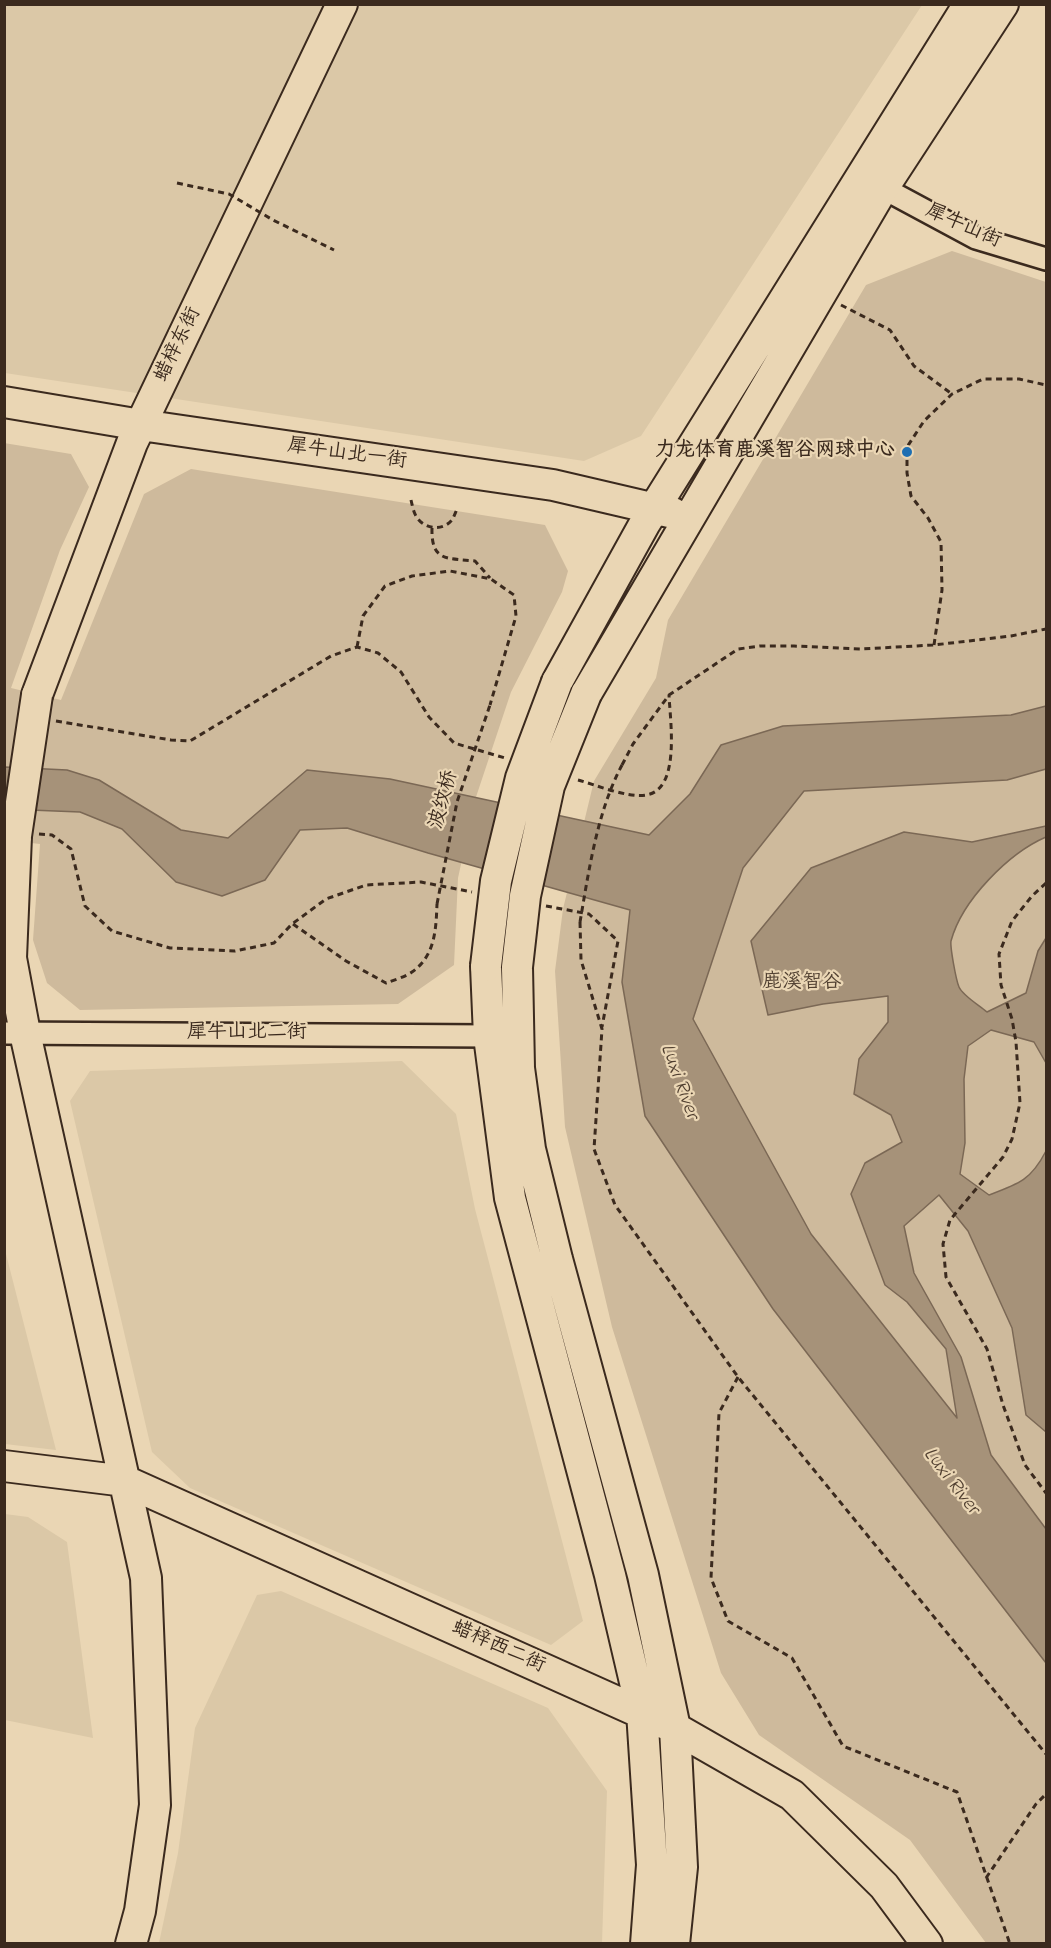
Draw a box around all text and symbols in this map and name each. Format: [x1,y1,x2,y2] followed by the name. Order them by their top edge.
[922,200,1004,254] street label: 犀牛山街
[151,304,207,386] street label: 蜡梓东街
[286,435,408,475] street label: 犀牛山北一街
[655,440,895,464] place label: 力龙体育鹿溪智谷网球中心
[900,445,914,459] marker: 力龙体育鹿溪智谷网球中心
[426,768,464,832] street label: 波纹桥
[762,972,842,996] park label: 鹿溪智谷
[187,1022,307,1046] street label: 犀牛山北二街
[653,1041,703,1123] water label: Luxi River
[916,1443,984,1521] water label: Luxi River
[447,1617,549,1679] street label: 蜡梓西二街

